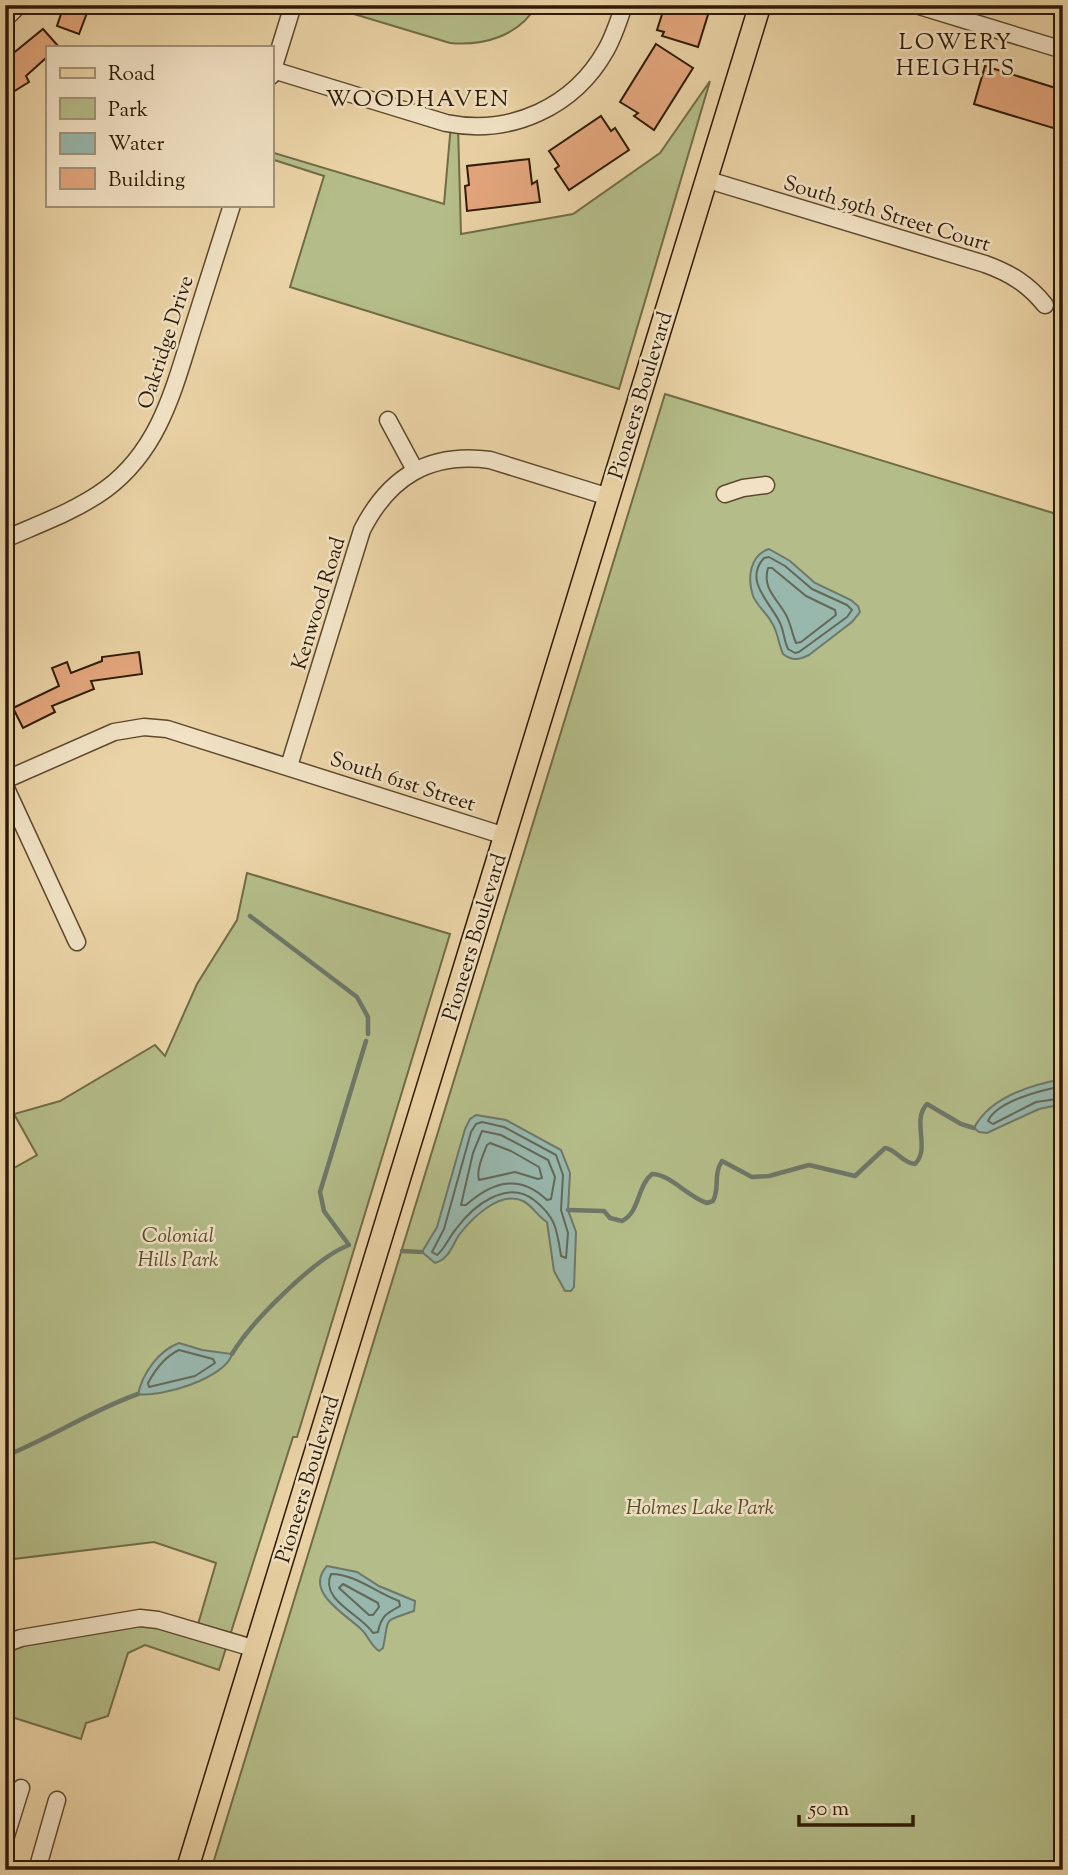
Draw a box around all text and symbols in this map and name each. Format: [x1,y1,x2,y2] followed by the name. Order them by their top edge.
[896,27,1016,86] district label: LOWERY HEIGHTS
[46,46,273,206] legend
[108,60,155,90] text: Road
[326,84,510,117] district label: WOODHAVEN
[108,96,149,126] text: Park
[108,130,165,160] text: Water
[108,166,185,196] text: Building
[779,169,994,261] street label: South 59th Street Court
[131,272,203,413] street label: Oakridge Drive
[602,308,682,483] street label: Pioneers Boulevard
[285,533,354,674] street label: Kenwood Road
[326,745,479,821] street label: South 61st Street
[436,850,516,1025] street label: Pioneers Boulevard
[137,1222,219,1276] park label: Colonial Hills Park
[269,1392,349,1567] street label: Pioneers Boulevard
[626,1494,775,1524] park label: Holmes Lake Park
[799,1784,912,1828] scale bar
[808,1795,849,1825] text: 50 m

